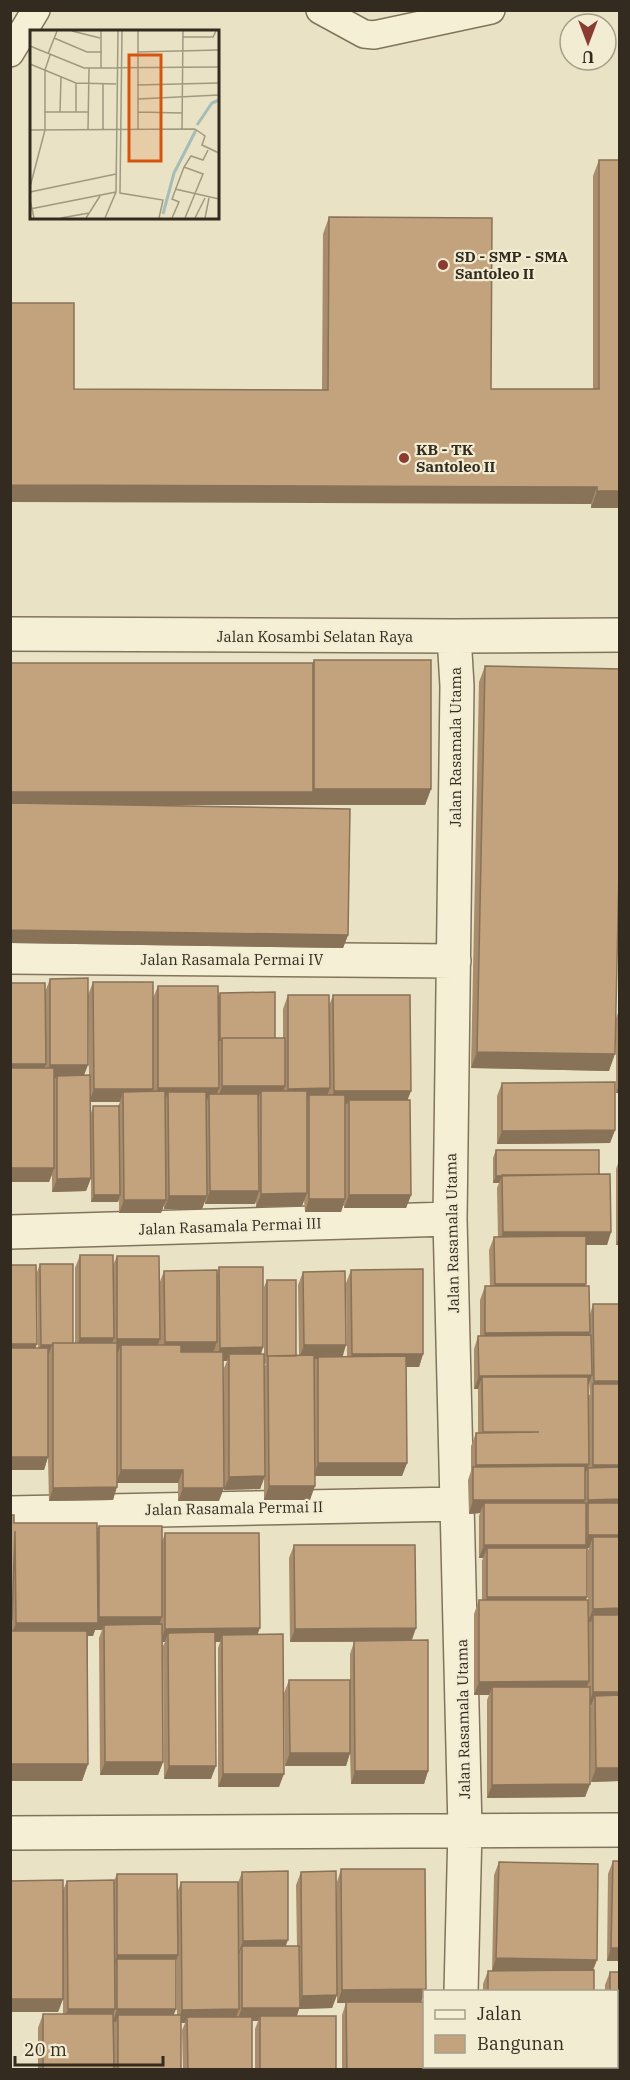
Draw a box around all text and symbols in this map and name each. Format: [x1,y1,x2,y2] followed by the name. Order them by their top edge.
[558,12,618,72] north arrow
[30,30,219,219] inset map
[582,47,594,67] text: U
[455,247,569,283] place label: SD - SMP - SMA Santoleo II
[436,258,450,272] marker: SD - SMP - SMA Santoleo II
[416,440,496,476] place label: KB - TK Santoleo II
[397,451,411,465] marker: KB - TK Santoleo II
[217,627,413,646] street label: Jalan Kosambi Selatan Raya
[446,667,465,827] street label: Jalan Rasamala Utama
[141,950,323,969] street label: Jalan Rasamala Permai IV
[441,1153,463,1313] street label: Jalan Rasamala Utama
[138,1213,322,1239] street label: Jalan Rasamala Permai III
[145,1497,323,1519] street label: Jalan Rasamala Permai II
[452,1639,474,1799] street label: Jalan Rasamala Utama
[423,1990,618,2068] legend
[477,2002,522,2025] text: Jalan
[15,2029,164,2067] scale bar
[477,2032,564,2055] text: Bangunan
[24,2038,67,2061] text: 20 m

